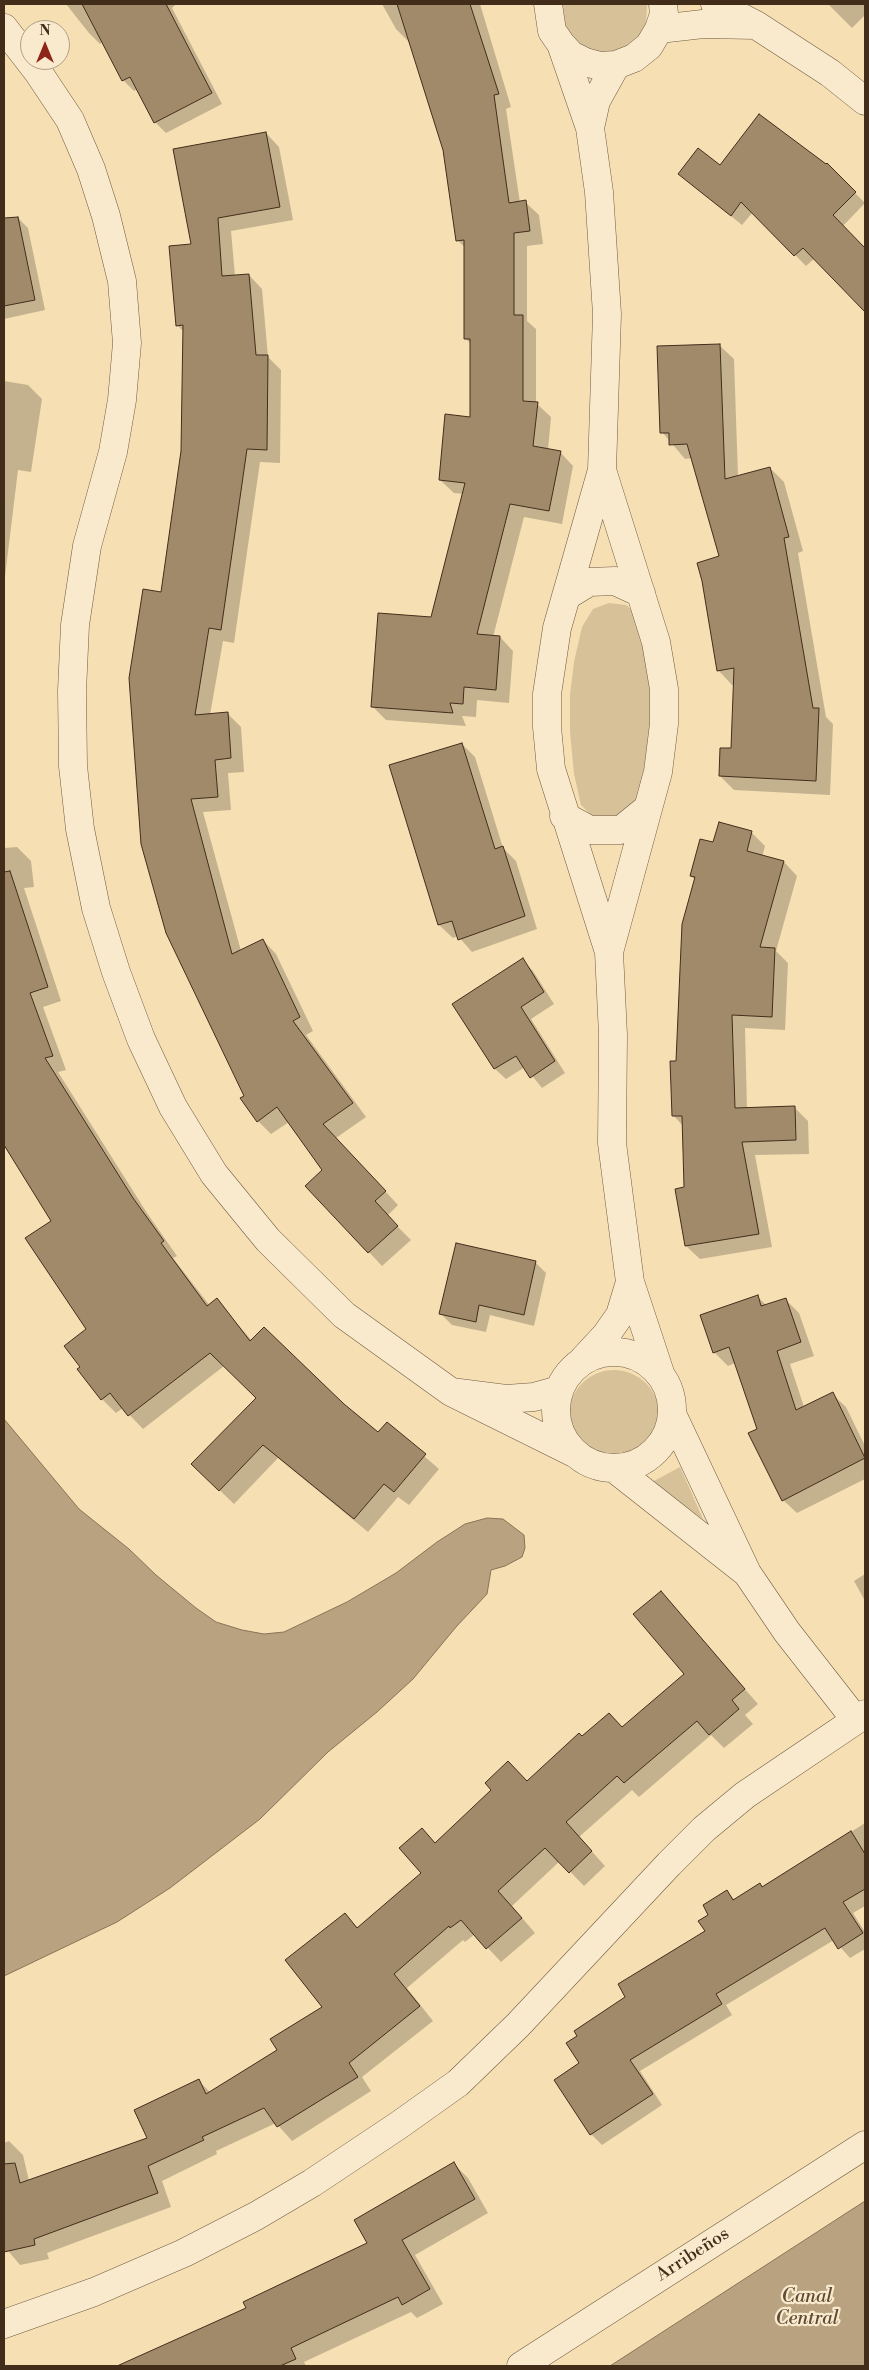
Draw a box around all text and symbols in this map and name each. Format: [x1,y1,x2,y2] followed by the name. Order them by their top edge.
[20,20,70,70] north arrow
[39,22,51,40] text: N
[652,2223,734,2287] street label: Arribeños
[775,2286,839,2330] water label: Canal Central

